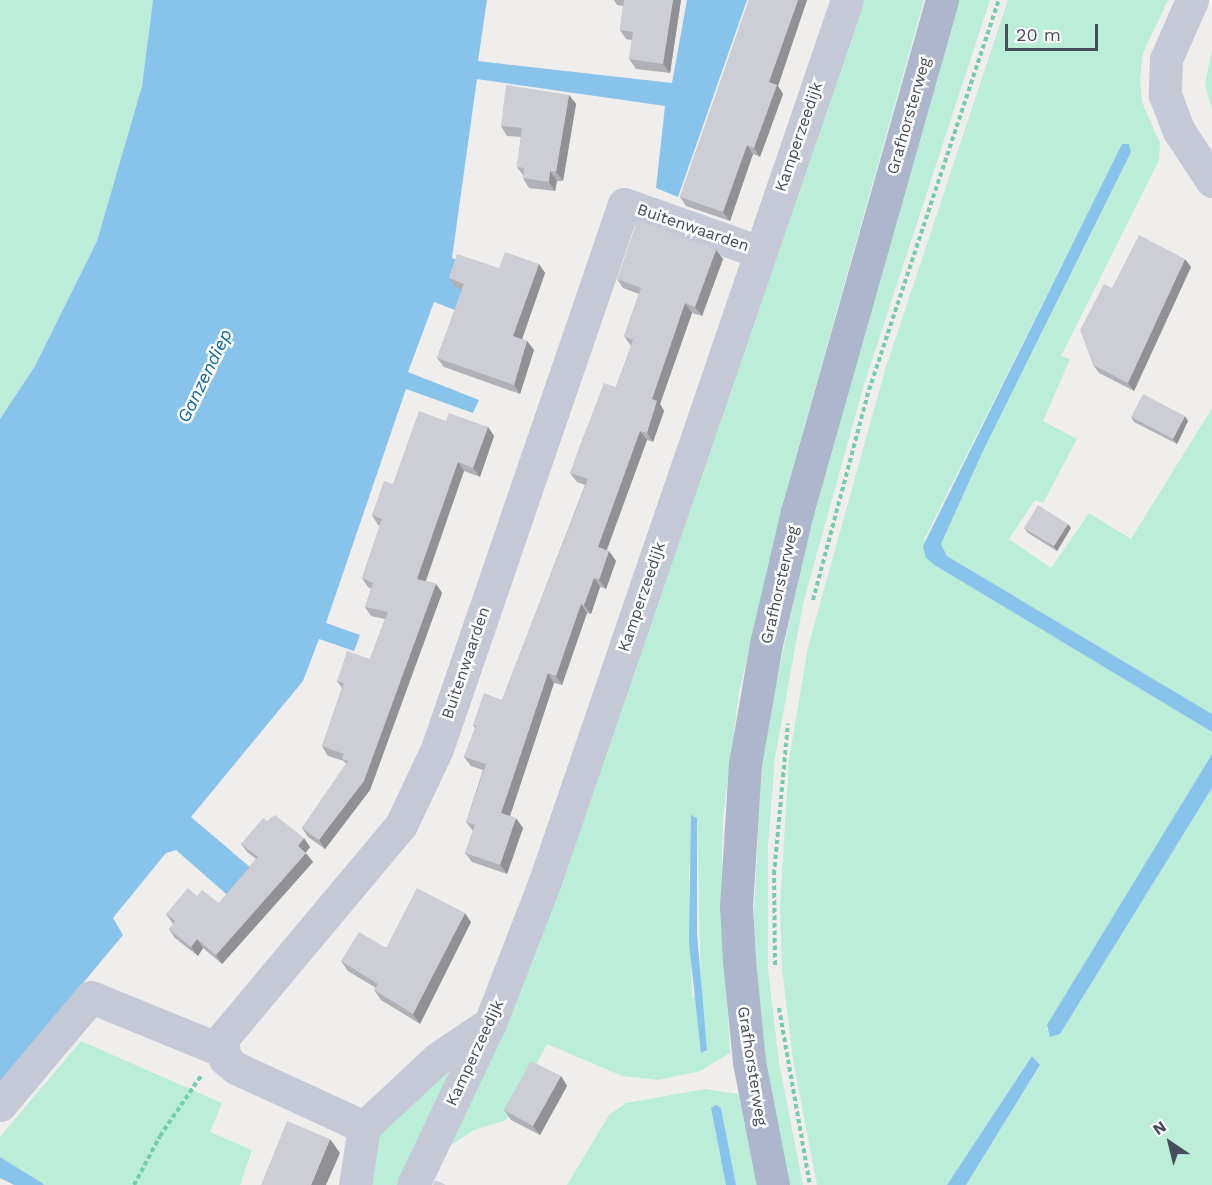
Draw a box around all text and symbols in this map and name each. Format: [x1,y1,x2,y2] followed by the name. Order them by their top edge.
[1008,12,1101,50] scale bar
[1016,24,1061,45] text: 20 m
[883,55,935,177] street label: Grafhorsterweg
[771,80,827,194] street label: Kamperzeedijk
[635,200,751,256] street label: Buitenwaarden
[173,326,237,426] water label: Ganzendiep
[757,524,803,646] street label: Grafhorsterweg
[614,540,670,654] street label: Kamperzeedijk
[438,605,494,721] street label: Buitenwaarden
[442,997,508,1109] street label: Kamperzeedijk
[733,1005,771,1127] street label: Grafhorsterweg
[1140,1113,1200,1173] north arrow
[1149,1117,1170,1139] text: N

